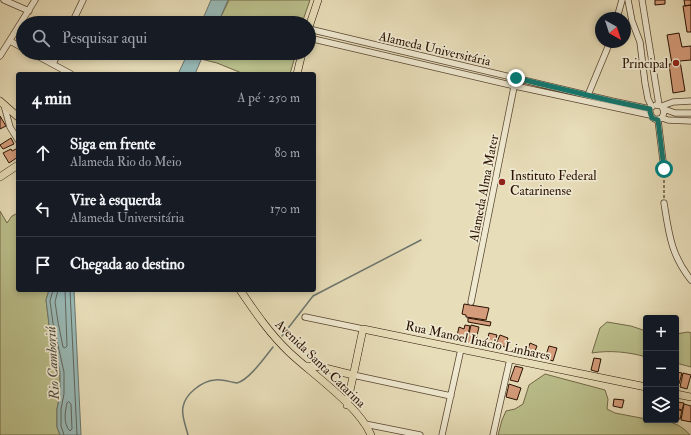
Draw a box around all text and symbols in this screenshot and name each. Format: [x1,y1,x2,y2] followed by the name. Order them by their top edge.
[595,12,631,48] north arrow
[16,16,316,60] search box
[30,27,52,49] icon: search
[376,28,493,70] street label: Alameda Universitária
[62,29,147,48] text: Pesquisar aqui
[622,56,669,73] place label: Principal
[671,58,681,68] marker: Principal
[507,69,525,87] route end
[32,88,71,109] text: 4 min
[237,90,300,106] text: A pé · 250 m
[466,133,502,244] street label: Alameda Alma Mater
[70,135,156,154] text: Siga em frente
[32,142,54,164] icon: ahead
[274,145,300,161] text: 80 m
[70,154,181,170] text: Alameda Rio do Meio
[655,160,673,178] route start
[510,168,597,199] place label: Instituto Federal Catarinense
[497,177,507,187] marker: Instituto Federal Catarinense
[70,191,161,210] text: Vire à esquerda
[32,198,54,220] icon: left
[270,201,300,217] text: 170 m
[70,210,184,226] text: Alameda Universitária
[32,254,54,276] icon: arrive
[70,255,185,274] text: Chegada ao destino
[643,315,679,423] map controls
[643,315,679,351] button: +
[271,316,369,411] street label: Avenida Santa Catarina
[404,318,552,364] street label: Rua Manoel Inácio Linhares
[42,326,63,401] water label: Rio Camboriú
[643,351,679,387] button: −
[643,387,679,423] button: layers

